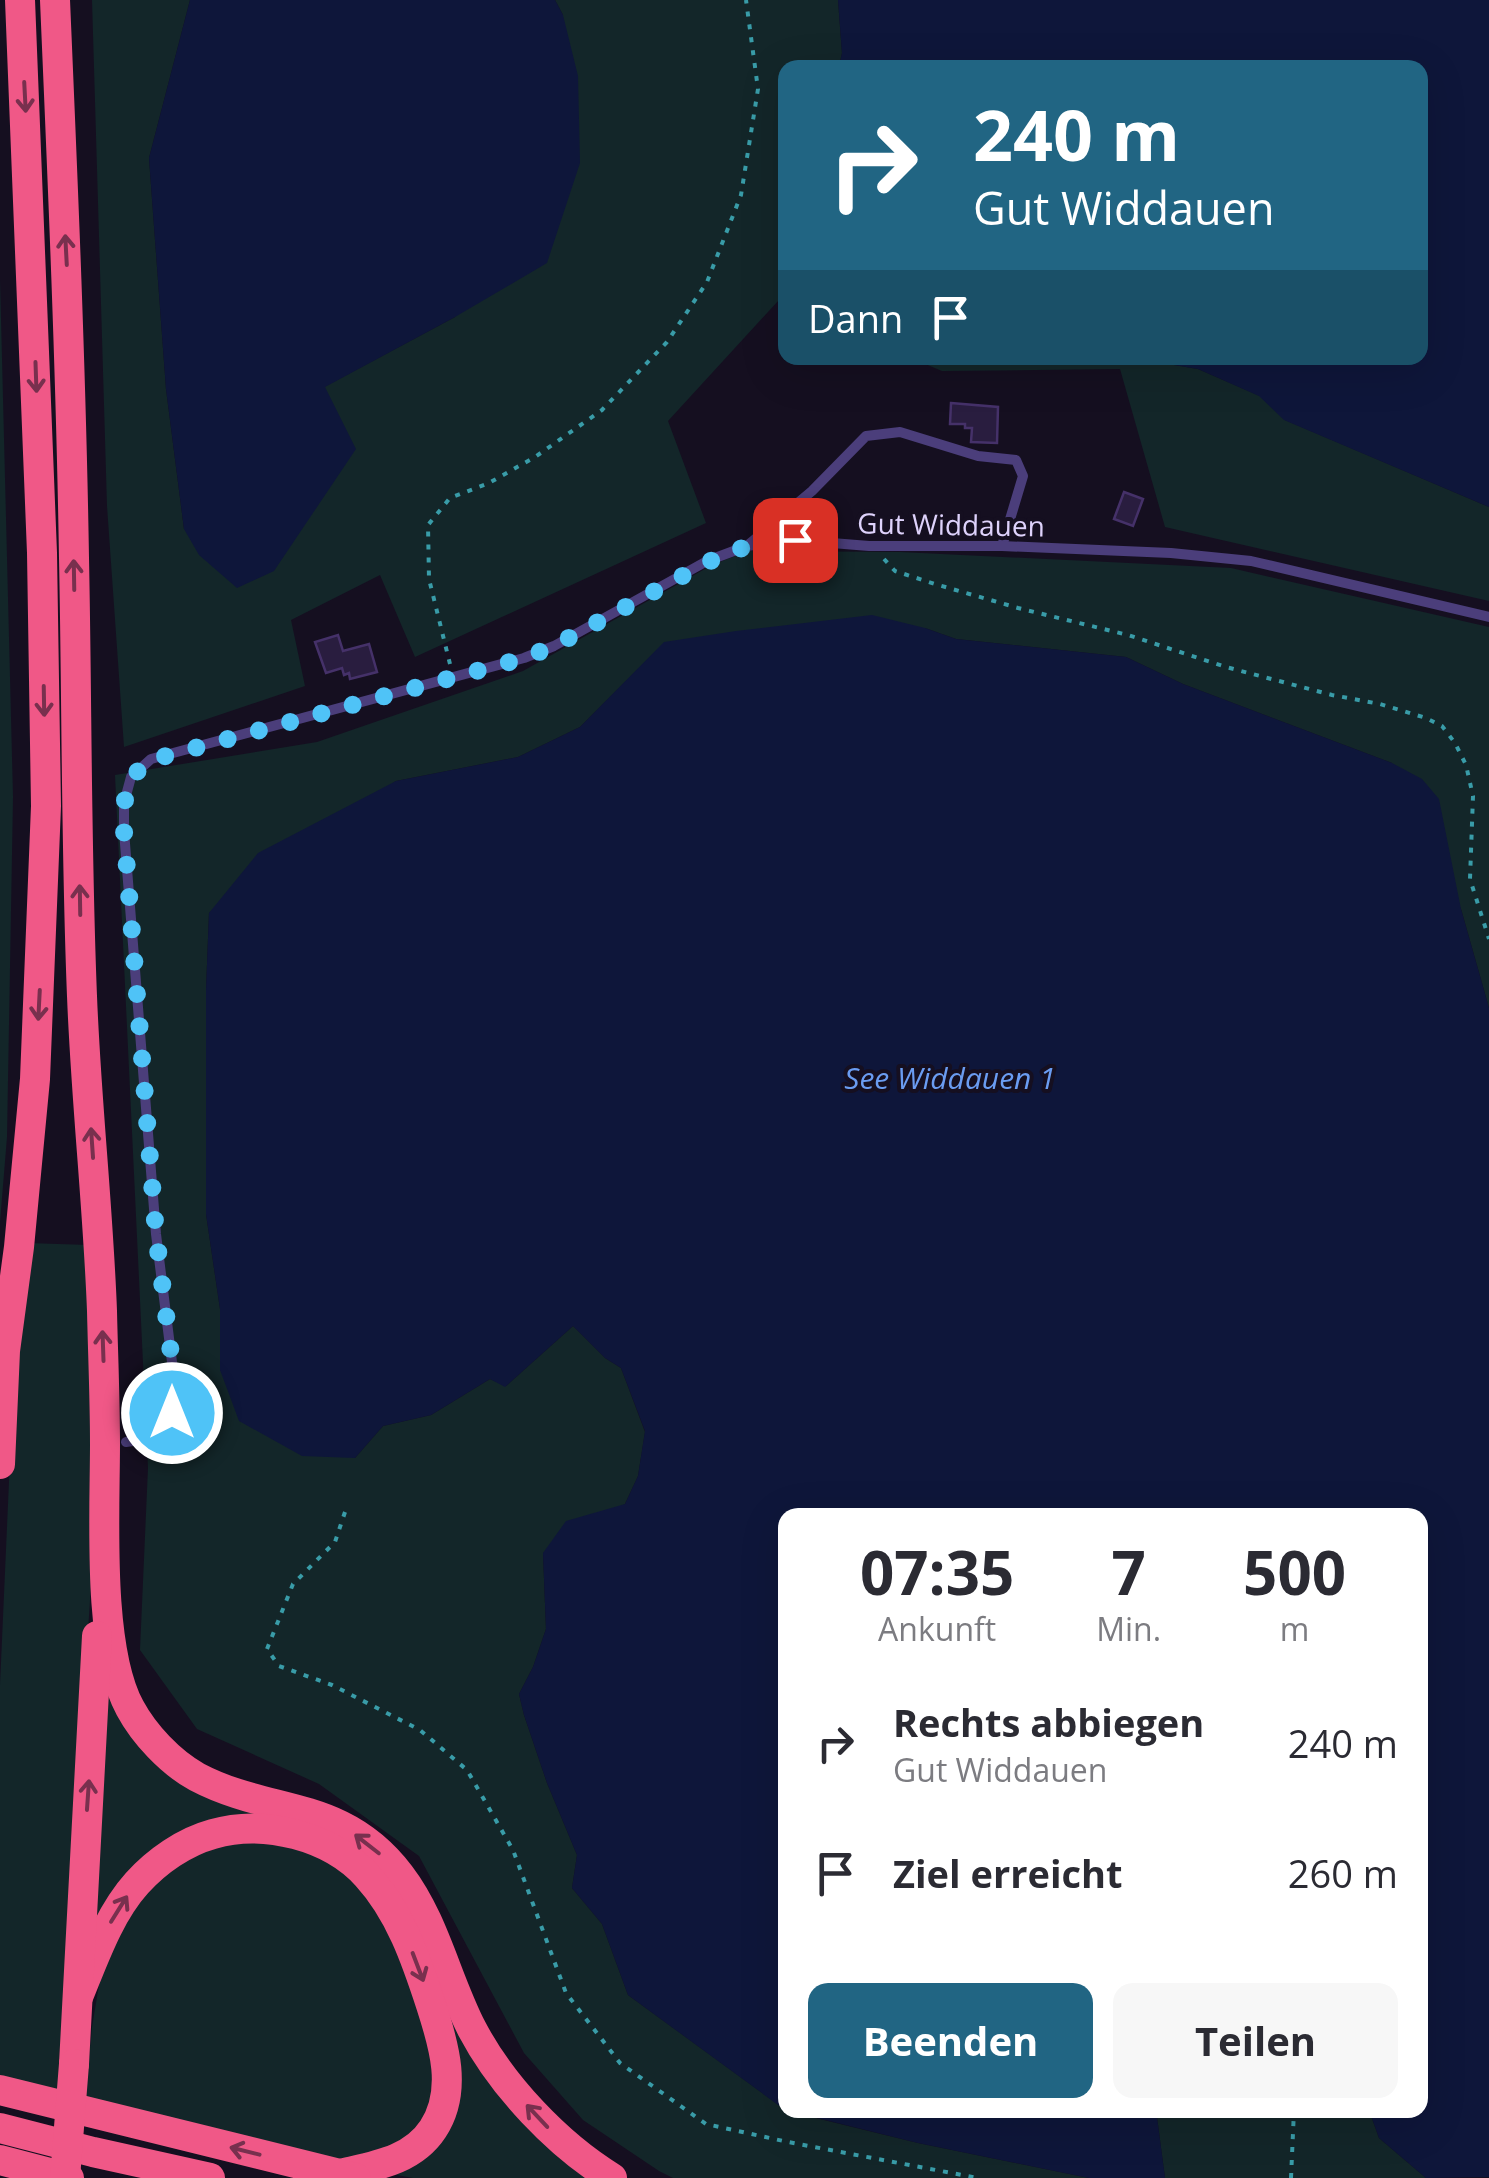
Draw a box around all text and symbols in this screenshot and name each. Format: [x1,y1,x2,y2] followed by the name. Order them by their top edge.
[15,81,34,113] one-way arrow
[973,86,1180,182] text: 240 m
[808,100,938,230] icon: right
[973,177,1275,238] text: Gut Widdauen
[56,234,75,266] one-way arrow
[923,290,978,345] icon: arrive
[808,292,903,344] text: Dann
[27,360,46,392] one-way arrow
[753,498,838,583] pin
[857,503,1045,545] street label: Gut Widdauen
[768,513,823,568] icon: arrive
[65,559,84,591] one-way arrow
[35,685,54,717] one-way arrow
[71,884,90,916] one-way arrow
[29,989,48,1021] one-way arrow
[844,1057,1056,1098] water label: See Widdauen 1
[82,1128,101,1160] one-way arrow
[93,1331,112,1363] one-way arrow
[120,1361,224,1465] position arrow
[860,1531,1014,1613] text: 07:35
[1112,1531,1146,1613] text: 7
[1243,1531,1346,1613] text: 500
[878,1607,996,1650] text: Ankunft
[1096,1607,1161,1650] text: Min.
[1280,1607,1309,1650] text: m
[893,1696,1204,1748] text: Rechts abbiegen
[808,1716,863,1771] icon: right
[1288,1717,1398,1769] text: 240 m
[893,1748,1107,1791] text: Gut Widdauen
[79,1779,98,1811] one-way arrow
[355,1833,381,1855] one-way arrow
[808,1846,863,1901] icon: arrive
[893,1847,1123,1899] text: Ziel erreicht
[1288,1847,1398,1899] text: 260 m
[109,1895,129,1924] one-way arrow
[410,1951,428,1981] one-way arrow
[808,1983,1093,2098] button: Beenden
[1113,1983,1398,2098] button: Teilen
[525,2104,549,2128] one-way arrow
[230,2141,262,2159] one-way arrow

